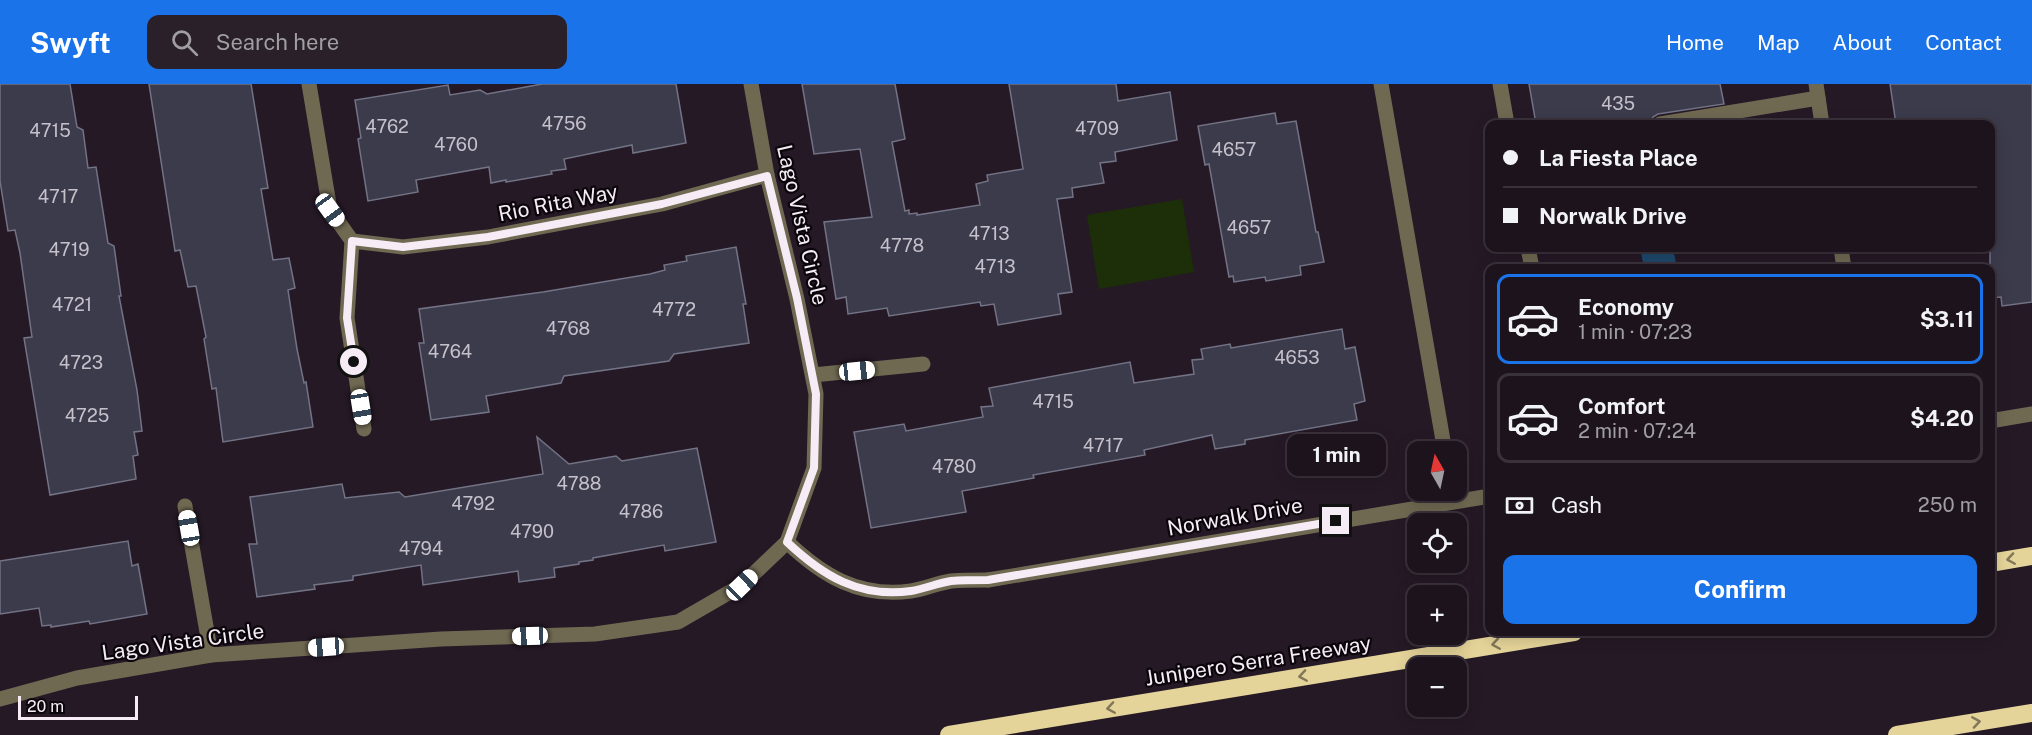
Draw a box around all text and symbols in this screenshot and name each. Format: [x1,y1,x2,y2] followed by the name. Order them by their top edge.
[147,15,567,69] search box
[30,26,111,59] text: Swyft
[168,26,201,59] icon: search
[216,29,339,55] text: Search here
[1666,30,1724,55] text: Home
[1757,30,1800,55] text: Map
[1833,30,1892,55] text: About
[1925,30,2002,55] text: Contact
[1601,93,1635,114] house number: 435
[542,113,586,134] house number: 4756
[365,116,409,137] house number: 4762
[1075,118,1119,139] house number: 4709
[29,120,71,141] house number: 4715
[434,134,478,155] house number: 4760
[1212,139,1256,160] house number: 4657
[772,142,833,308] street label: Lago Vista Circle
[1539,145,1698,171] text: La Fiesta Place
[496,179,620,226] street label: Rio Rita Way
[38,186,78,207] house number: 4717
[312,190,348,230] car
[1539,203,1687,229] text: Norwalk Drive
[1227,217,1271,238] house number: 4657
[968,223,1010,244] house number: 4713
[880,235,924,256] house number: 4778
[48,239,90,260] house number: 4719
[974,256,1016,277] house number: 4713
[1506,292,1560,346] icon: car
[52,294,92,315] house number: 4721
[1578,294,1674,320] text: Economy
[652,299,696,320] house number: 4772
[1920,306,1974,332] text: $3.11
[546,318,590,339] house number: 4768
[1578,320,1692,344] text: 1 min · 07:23
[428,341,472,362] house number: 4764
[1274,347,1320,368] house number: 4653
[340,348,367,375] route start
[59,352,103,373] house number: 4723
[838,360,876,382] car
[349,388,373,426] car
[1032,391,1074,412] house number: 4715
[1506,391,1560,445] icon: car
[1578,393,1665,419] text: Comfort
[65,405,109,426] house number: 4725
[1910,405,1974,431] text: $4.20
[1578,419,1696,443] text: 2 min · 07:24
[1286,434,1386,476] callout: 1 min
[1083,435,1123,456] house number: 4717
[1407,441,1467,501] north arrow
[1407,441,1467,717] map controls
[1312,443,1361,467] text: 1 min
[932,456,976,477] house number: 4780
[557,473,601,494] house number: 4788
[1503,489,1536,522] icon: cash
[1165,492,1305,541] street label: Norwalk Drive
[1551,492,1602,518] text: Cash
[451,493,495,514] house number: 4792
[1918,493,1977,517] text: 250 m
[619,501,663,522] house number: 4786
[1322,507,1349,534] route end
[177,509,201,547] car
[1407,513,1467,573] button: locate
[510,521,554,542] house number: 4790
[399,538,443,559] house number: 4794
[2007,552,2017,565] one-way arrow
[1503,555,1977,624] button: Confirm
[723,566,761,604] car
[1407,585,1467,645] button: +
[100,618,266,665] street label: Lago Vista Circle
[512,626,548,646] car
[1143,630,1373,691] street label: Junipero Serra Freeway
[307,637,345,657] car
[1491,638,1500,650] one-way arrow
[1407,657,1467,717] button: −
[1299,670,1308,682] one-way arrow
[18,693,138,720] scale bar
[27,697,64,716] text: 20 m
[1106,702,1116,714] one-way arrow
[1971,716,1981,729] one-way arrow

